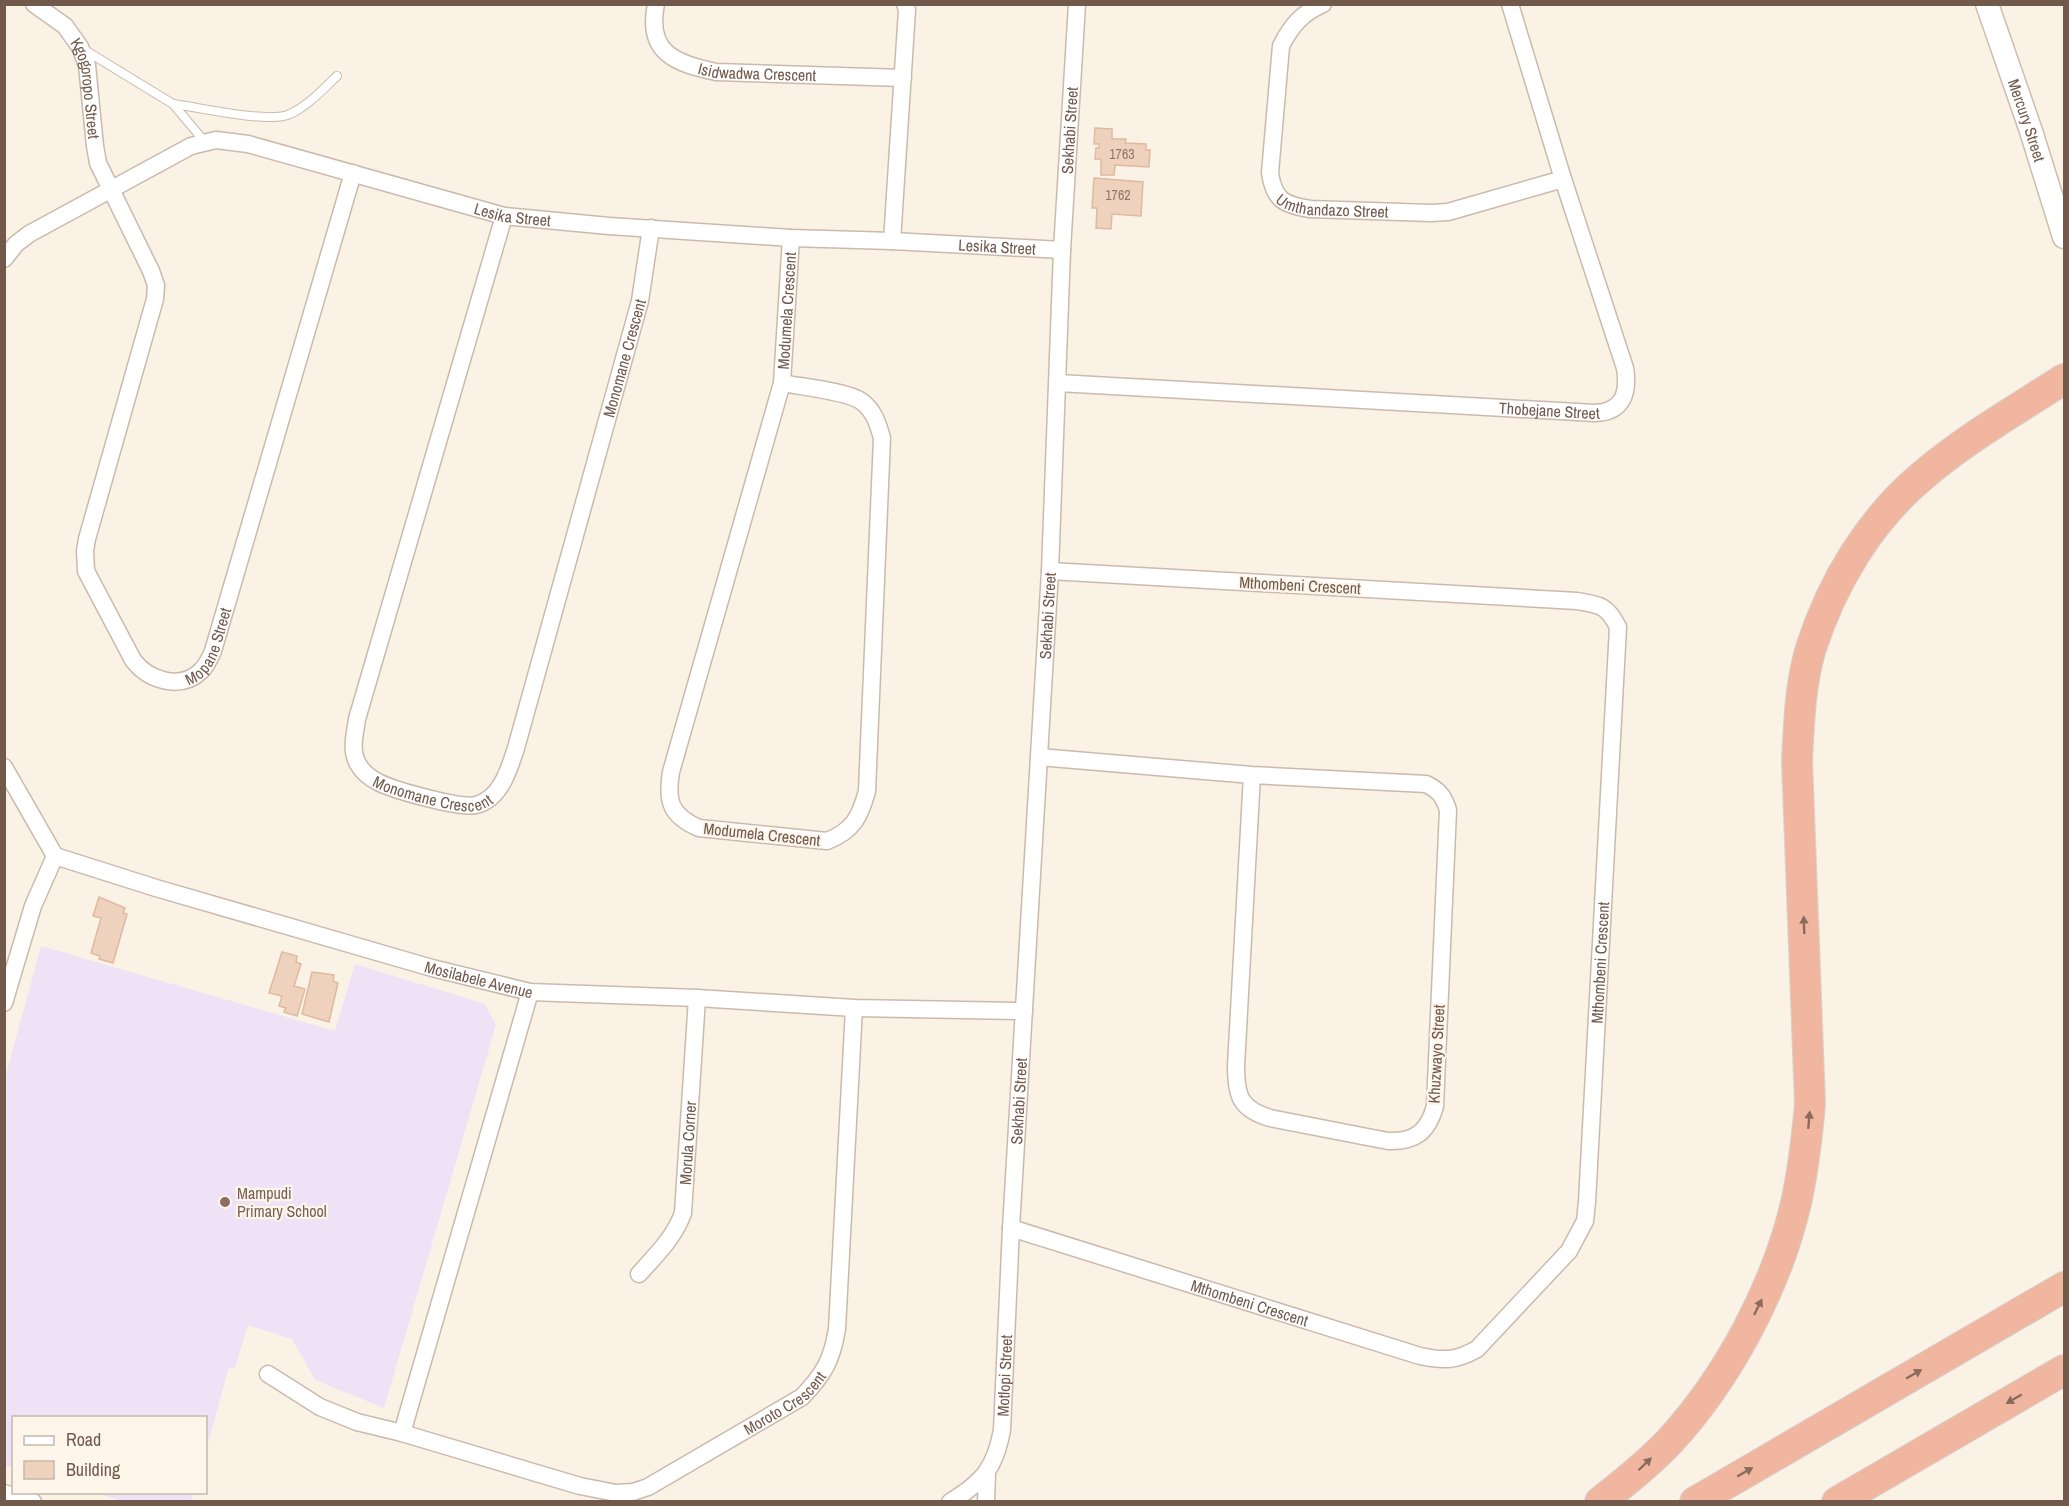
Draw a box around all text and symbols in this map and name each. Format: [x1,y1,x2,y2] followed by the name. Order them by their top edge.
[66,33,105,140] street label: Kgogoropo Street
[696,57,817,86] street label: Isidwadwa Crescent
[2003,76,2051,165] street label: Mercury Street
[1056,86,1083,174] street label: Sekhabi Street
[1109,145,1135,163] house number: 1763
[1105,186,1131,204] house number: 1762
[1271,188,1389,223] street label: Umthandazo Street
[472,197,552,231] street label: Lesika Street
[958,234,1037,260] street label: Lesika Street
[772,251,801,370] street label: Modumela Crescent
[597,296,651,420] street label: Monomane Crescent
[1498,397,1601,424] street label: Thobejane Street
[1239,571,1362,599] street label: Mthombeni Crescent
[1034,572,1061,660] street label: Sekhabi Street
[181,605,236,690] street label: Mopane Street
[369,770,497,817] street label: Monomane Crescent
[702,817,822,851] street label: Modumela Crescent
[1586,901,1614,1024] street label: Mthombeni Crescent
[1800,915,1809,934] one-way arrow
[422,955,535,1003] street label: Mosilabele Avenue
[1422,1004,1450,1104] street label: Khuzwayo Street
[1005,1057,1032,1145] street label: Sekhabi Street
[674,1100,701,1185] street label: Morula Corner
[1804,1110,1814,1129] one-way arrow
[237,1182,327,1222] place label: Mampudi Primary School
[218,1195,232,1209] marker: Mampudi Primary School
[1188,1274,1311,1331] street label: Mthombeni Crescent
[1753,1298,1762,1315] one-way arrow
[992,1334,1017,1417] street label: Motlopi Street
[739,1367,831,1440] street label: Moroto Crescent
[1906,1369,1923,1379] one-way arrow
[2005,1394,2022,1404] one-way arrow
[12,1416,207,1494] legend
[66,1427,101,1452] text: Road
[66,1457,121,1482] text: Building
[1638,1458,1652,1472] one-way arrow
[1737,1467,1754,1477] one-way arrow

